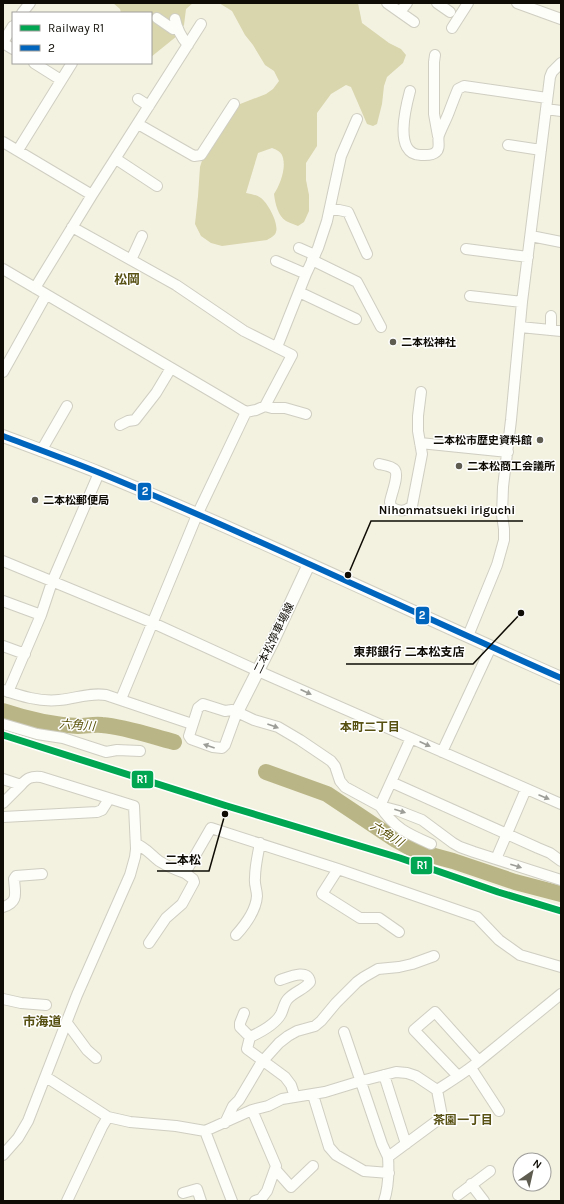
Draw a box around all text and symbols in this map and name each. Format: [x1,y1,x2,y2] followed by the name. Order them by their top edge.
[12,12,152,64] legend
[48,21,104,35] text: Railway R1
[48,41,55,55] text: 2
[114,272,140,287] district label: 松岡
[401,336,456,349] place label: 二本松神社
[388,337,398,347] marker: 二本松神社
[433,434,532,447] place label: 二本松市歴史資料館
[535,435,545,445] marker: 二本松市歴史資料館
[467,460,555,473] place label: 二本松商工会議所
[454,461,464,471] marker: 二本松商工会議所
[137,482,152,501] line badge: 2
[142,485,149,498] text: 2
[43,494,109,507] place label: 二本松郵便局
[30,495,40,505] marker: 二本松郵便局
[371,497,523,521] callout: Nihonmatsueki iriguchi
[379,503,515,517] text: Nihonmatsueki iriguchi
[251,601,297,675] street label: 二本松停車場線
[415,606,430,625] line badge: 2
[419,609,426,622] text: 2
[346,640,473,664] callout: 東邦銀行 二本松支店
[353,645,465,659] text: 東邦銀行 二本松支店
[301,689,312,695] one-way arrow
[59,717,97,733] water label: 六角川
[340,720,400,734] district label: 本町二丁目
[268,724,280,730] one-way arrow
[420,741,431,747] one-way arrow
[203,742,215,748] one-way arrow
[131,770,154,789] line badge: R1
[136,773,148,786] text: R1
[539,794,550,800] one-way arrow
[394,809,406,815] one-way arrow
[368,819,408,851] water label: 六角川
[157,847,209,871] callout: 二本松
[165,853,201,867] text: 二本松
[410,856,433,875] line badge: R1
[416,859,428,872] text: R1
[511,863,523,869] one-way arrow
[22,1014,62,1029] district label: 市海道
[433,1113,493,1127] district label: 茶園一丁目
[512,1152,552,1192] north arrow
[530,1157,544,1172] text: N

